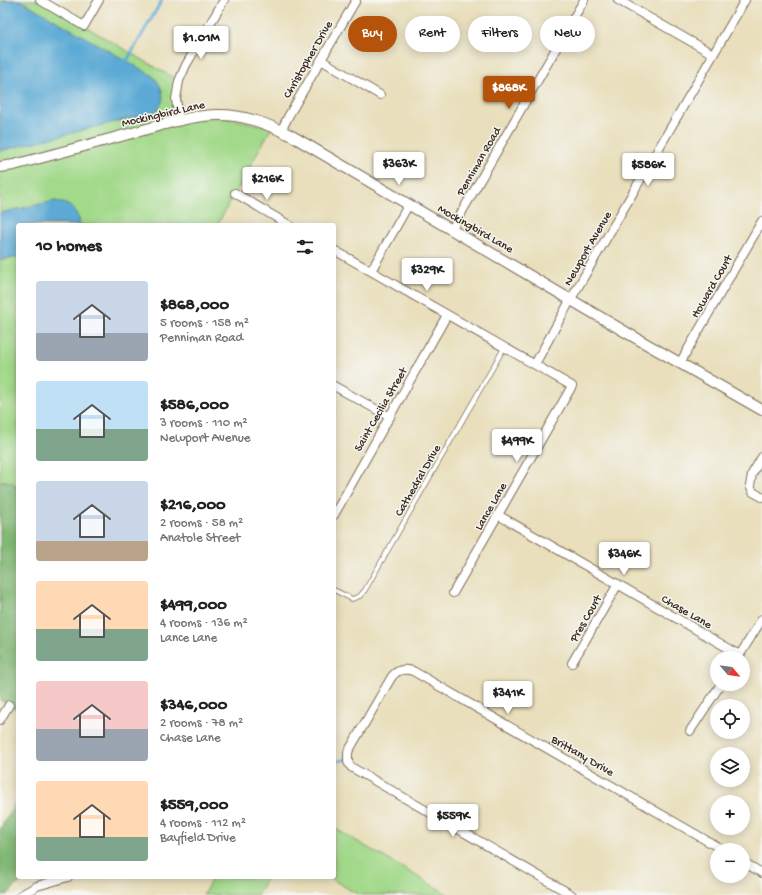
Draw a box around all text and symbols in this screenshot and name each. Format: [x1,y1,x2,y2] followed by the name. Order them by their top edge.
[348,16,397,52] chip: Buy
[405,16,460,52] chip: Rent
[468,16,532,52] chip: Filters
[540,16,595,52] chip: New
[281,18,337,101] street label: Christopher Drive
[168,26,234,60] pin: $1.01M
[183,31,219,46] text: $1.01M
[481,76,537,110] pin: $868K
[492,81,526,96] text: $868K
[120,98,207,131] street label: Mockingbird Lane
[454,124,505,200] street label: Penniman Road
[371,152,427,186] pin: $363K
[620,153,676,187] pin: $586K
[382,157,416,172] text: $363K
[631,158,665,173] text: $586K
[239,167,295,201] pin: $216K
[251,172,283,187] text: $216K
[435,202,516,257] street label: Mockingbird Lane
[562,209,616,289] street label: Newport Avenue
[294,236,316,258] icon: filters
[36,237,102,257] text: 10 homes
[689,252,737,321] street label: Howard Court
[399,258,455,292] pin: $329K
[411,263,443,278] text: $329K
[160,296,229,316] text: $868,000
[68,297,116,345] icon: home
[160,316,249,331] text: 5 rooms · 158 m²
[160,331,243,346] text: Penniman Road
[352,365,412,454] street label: Saint Cecilia Street
[160,396,229,416] text: $586,000
[68,397,116,445] icon: home
[160,416,248,431] text: 3 rooms · 110 m²
[489,429,545,463] pin: $499K
[160,431,251,446] text: Newport Avenue
[501,434,533,449] text: $499K
[393,442,445,519] street label: Cathedral Drive
[472,480,511,533] street label: Lance Lane
[160,496,226,516] text: $216,000
[68,497,116,545] icon: home
[160,516,243,531] text: 2 rooms · 58 m²
[160,531,240,546] text: Anatole Street
[596,542,652,576] pin: $346K
[608,547,640,562] text: $346K
[567,592,606,646] street label: Pres Court
[658,593,714,633] street label: Chase Lane
[160,596,227,616] text: $499,000
[68,597,116,645] icon: home
[160,616,248,631] text: 4 rooms · 136 m²
[160,631,217,646] text: Lance Lane
[710,651,750,691] north arrow
[710,651,750,883] map controls
[480,681,536,715] pin: $341K
[492,686,524,701] text: $341K
[160,696,227,716] text: $346,000
[68,697,116,745] icon: home
[710,699,750,739] button: locate
[160,716,243,731] text: 2 rooms · 78 m²
[160,731,221,746] text: Chase Lane
[547,733,617,781] street label: Brittany Drive
[710,747,750,787] button: layers
[710,795,750,835] button: +
[160,796,228,816] text: $559,000
[68,797,116,845] icon: home
[425,804,481,838] pin: $559K
[436,809,470,824] text: $559K
[160,816,246,831] text: 4 rooms · 112 m²
[160,831,236,846] text: Bayfield Drive
[710,843,750,883] button: −

